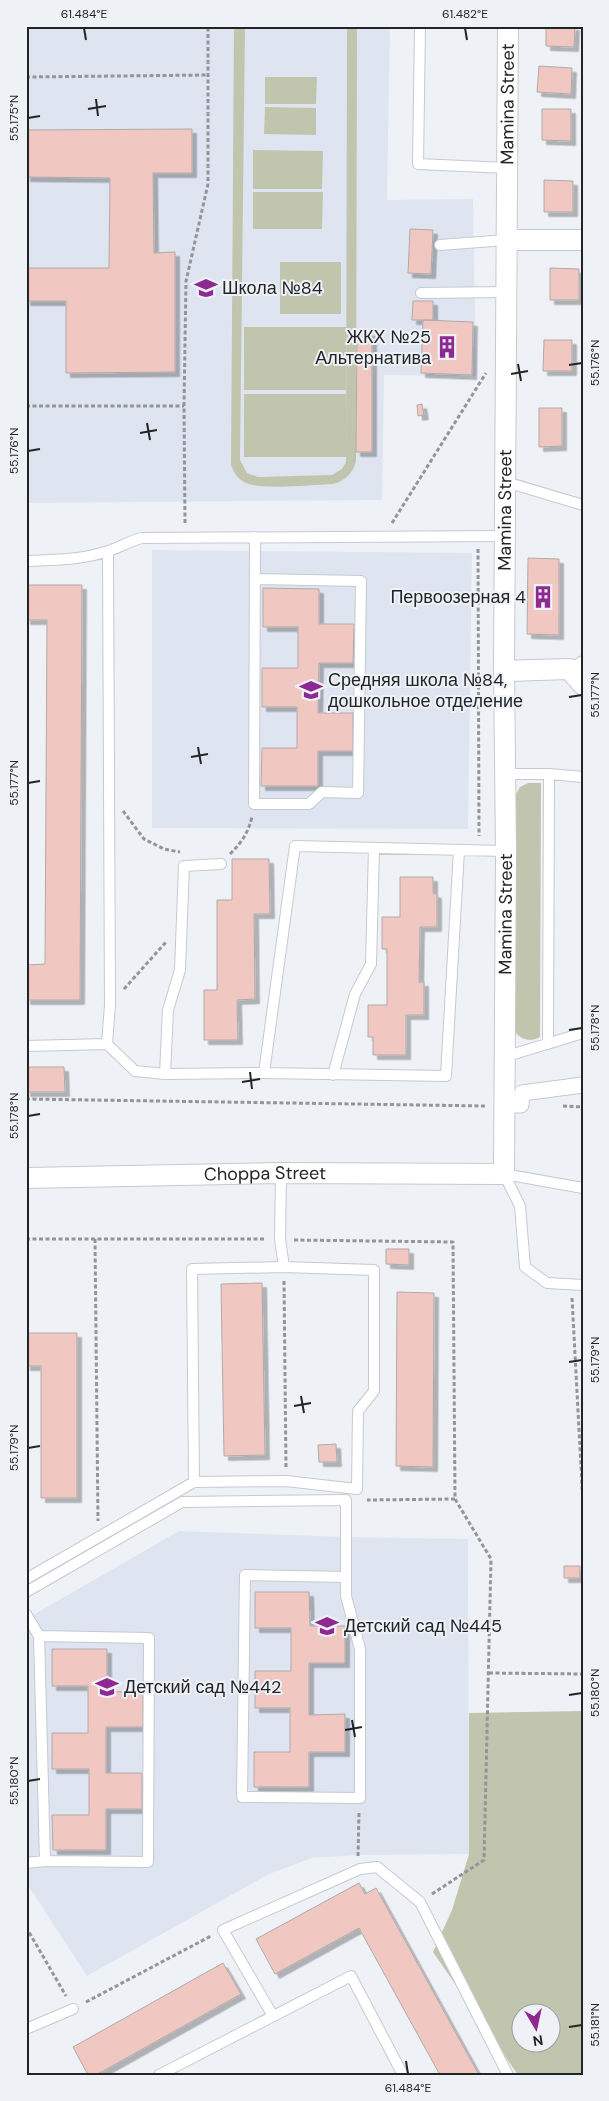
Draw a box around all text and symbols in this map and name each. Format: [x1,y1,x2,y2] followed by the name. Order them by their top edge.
[61,6,107,22] text: 61.484°E
[442,6,488,22] text: 61.482°E
[495,43,520,165] street label: Mamina Street
[6,95,22,141] text: 55.175°N
[193,275,219,301] school or university icon: Школа №84
[222,276,323,300] place label: Школа №84
[315,325,432,370] place label: ЖКХ №25 Альтернатива
[434,334,460,360] building icon: ЖКХ №25 Альтернатива
[587,340,603,386] text: 55.176°N
[6,428,22,474] text: 55.176°N
[493,449,517,571] street label: Mamina Street
[530,584,556,610] building icon: Первоозерная 4
[390,585,526,609] place label: Первоозерная 4
[328,668,523,713] place label: Средняя школа №84, дошкольное отделение
[587,672,603,718] text: 55.177°N
[298,677,324,703] school or university icon: Средняя школа №84, дошкольное отделение
[6,760,22,806] text: 55.177°N
[493,853,518,975] street label: Mamina Street
[587,1005,603,1051] text: 55.178°N
[6,1093,22,1139] text: 55.178°N
[204,1161,326,1187] street label: Choppa Street
[587,1337,603,1383] text: 55.179°N
[6,1425,22,1471] text: 55.179°N
[314,1613,340,1639] school or university icon: Детский сад №445
[344,1614,502,1638] place label: Детский сад №445
[587,1669,603,1717] text: 55.180°N
[94,1674,120,1700] school or university icon: Детский сад №442
[124,1675,281,1699] place label: Детский сад №442
[6,1757,22,1805] text: 55.180°N
[587,2003,603,2047] text: 55.181°N
[512,2004,562,2054] north arrow
[532,2031,544,2051] text: N
[385,2080,431,2096] text: 61.484°E

